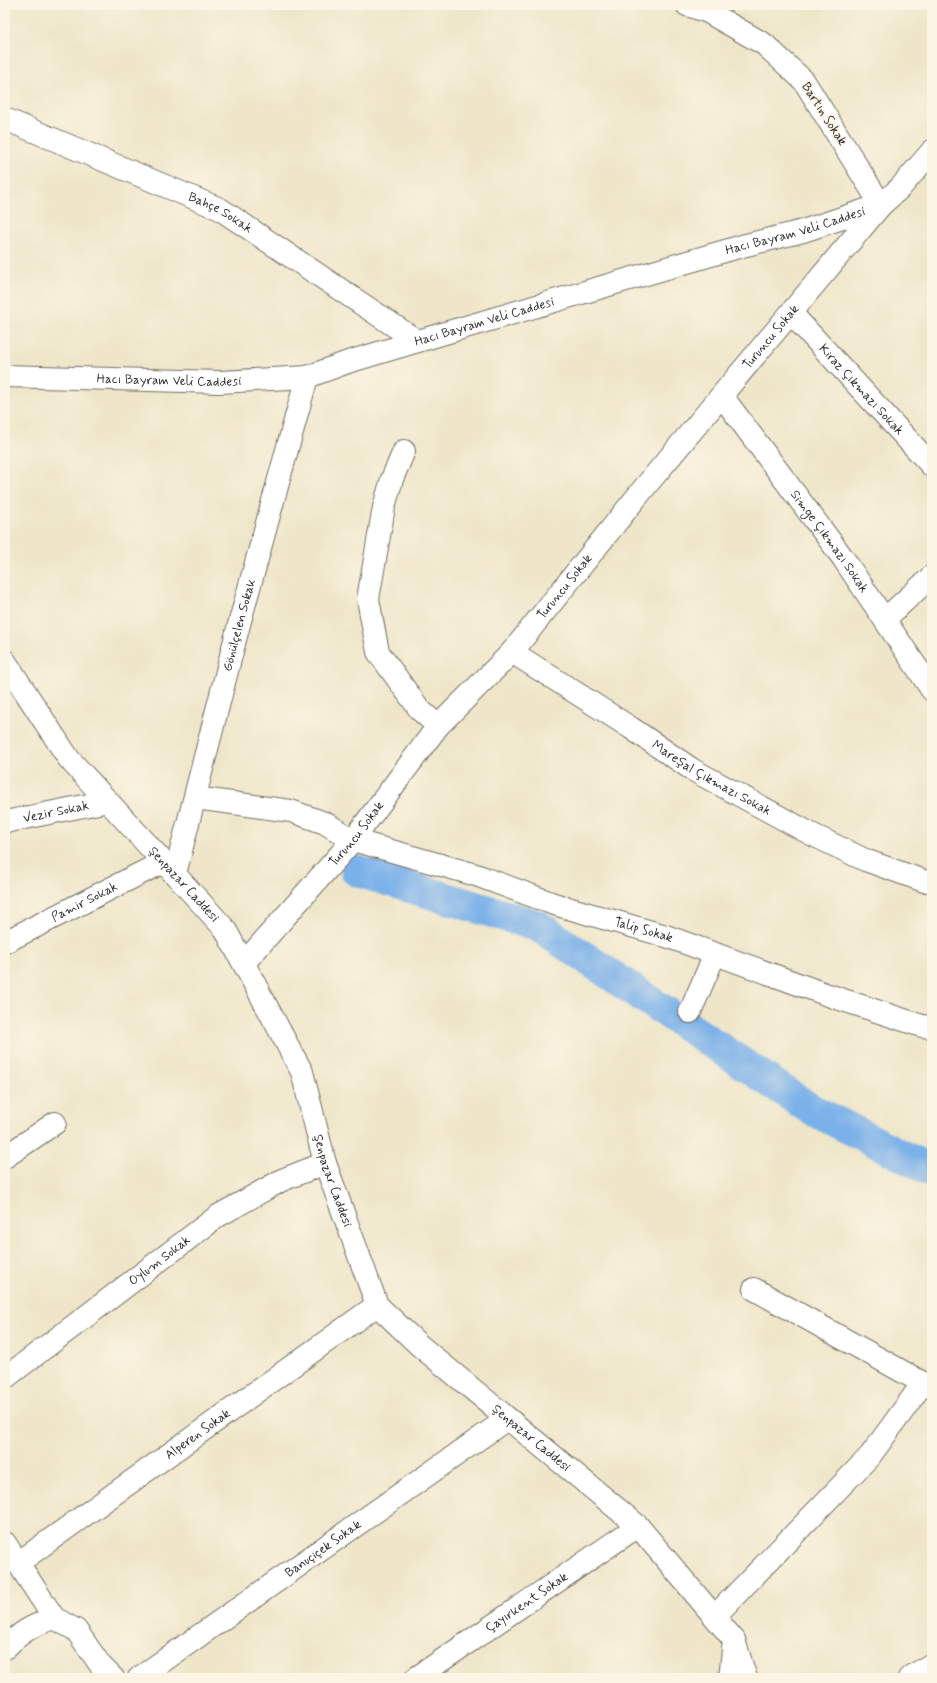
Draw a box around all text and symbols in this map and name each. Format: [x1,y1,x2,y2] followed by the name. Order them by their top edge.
[797,79,851,149] street label: Bartın Sokak
[186,188,256,237] street label: Bahçe Sokak
[723,202,867,259] street label: Hacı Bayram Veli Caddesi
[412,293,556,350] street label: Hacı Bayram Veli Caddesi
[739,301,803,373] street label: Turuncu Sokak
[815,340,908,439] street label: Kiraz Çıkmazı Sokak
[96,370,242,391] street label: Hacı Bayram Veli Caddesi
[787,487,873,597] street label: Simge Çıkmazı Sokak
[533,550,596,623] street label: Turuncu Sokak
[219,576,260,673] street label: Gönülçelen Sokak
[649,736,775,820] street label: Mareşal Çıkmazı Sokak
[22,797,91,827] street label: Vezir Sokak
[325,798,388,870] street label: Turuncu Sokak
[145,843,223,926] street label: Şenpazar Caddesi
[48,878,121,926] street label: Pamir Sokak
[612,913,676,946] street label: Talip Sokak
[310,1132,356,1229] street label: Şenpazar Caddesi
[125,1231,194,1289] street label: Oylum Sokak
[489,1400,574,1475] street label: Şenpazar Caddesi
[161,1405,234,1463] street label: Alperen Sokak
[281,1516,365,1581] street label: Banuçiçek Sokak
[482,1568,571,1636] street label: Çayırkent Sokak

